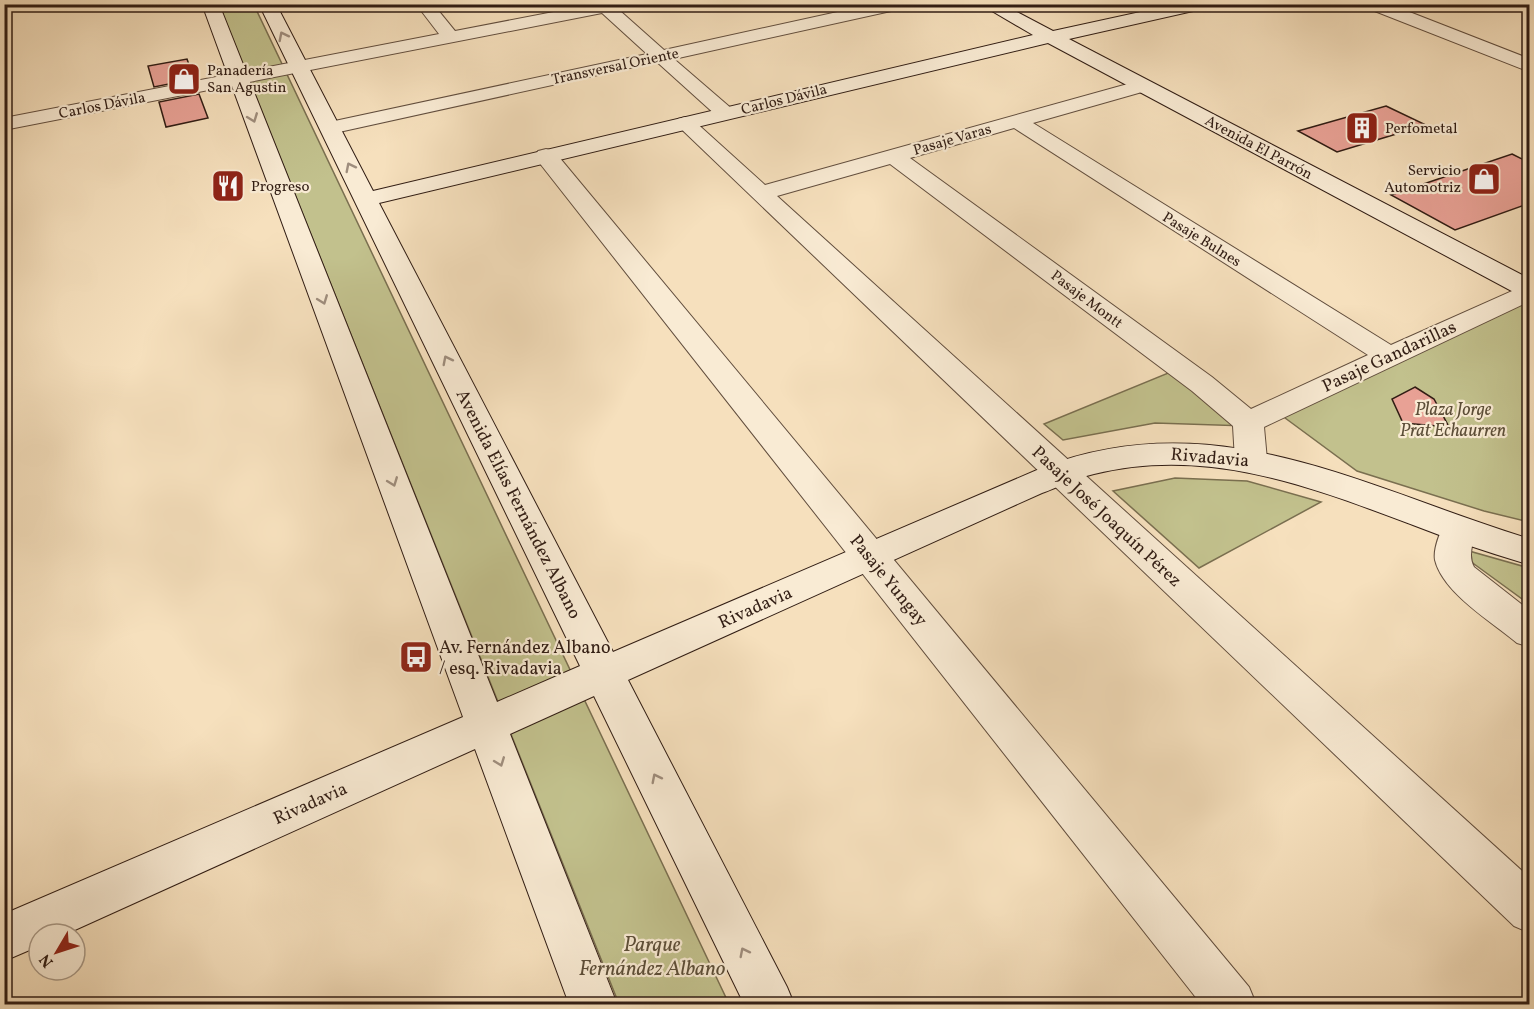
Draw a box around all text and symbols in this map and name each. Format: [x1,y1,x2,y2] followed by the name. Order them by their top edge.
[279,31,291,42] one-way arrow
[550,44,681,91] street label: Transversal Oriente
[166,61,202,97] shop icon: Panadería San Agustin
[207,61,287,99] place label: Panadería San Agustin
[739,80,829,121] street label: Carlos Dávila
[57,88,147,125] street label: Carlos Dávila
[1344,110,1380,146] building icon: Perfometal
[1201,111,1316,186] street label: Avenida El Parrón
[245,113,258,123] one-way arrow
[911,119,994,162] street label: Pasaje Varas
[1385,119,1458,140] place label: Perfometal
[1384,161,1461,199] place label: Servicio Automotriz
[1466,161,1502,197] shop icon: Servicio Automotriz
[345,162,357,173] one-way arrow
[210,168,246,204] restaurant icon: Progreso
[251,177,309,198] place label: Progreso
[1158,208,1245,273] street label: Pasaje Bulnes
[1046,266,1127,334] street label: Pasaje Montt
[316,294,328,305] one-way arrow
[1318,315,1461,399] street label: Pasaje Gandarillas
[442,355,454,366] one-way arrow
[449,386,587,624] street label: Avenida Elías Fernández Albano
[1400,398,1506,444] park label: Plaza Jorge Prat Echaurren
[1026,441,1186,593] street label: Pasaje José Joaquín Pérez
[1170,443,1250,474] street label: Rivadavia
[386,476,398,487] one-way arrow
[843,530,933,632] street label: Pasaje Yungay
[715,581,797,636] street label: Rivadavia
[439,636,611,682] place label: Av. Fernández Albano / esq. Rivadavia
[398,639,434,675] bus stop icon: Av. Fernández Albano / esq. Rivadavia
[493,757,506,767] one-way arrow
[652,774,663,784] one-way arrow
[270,777,352,832] street label: Rivadavia
[27,922,87,982] north arrow
[579,931,726,984] park label: Parque Fernández Albano
[34,948,59,972] text: N
[739,948,751,959] one-way arrow

